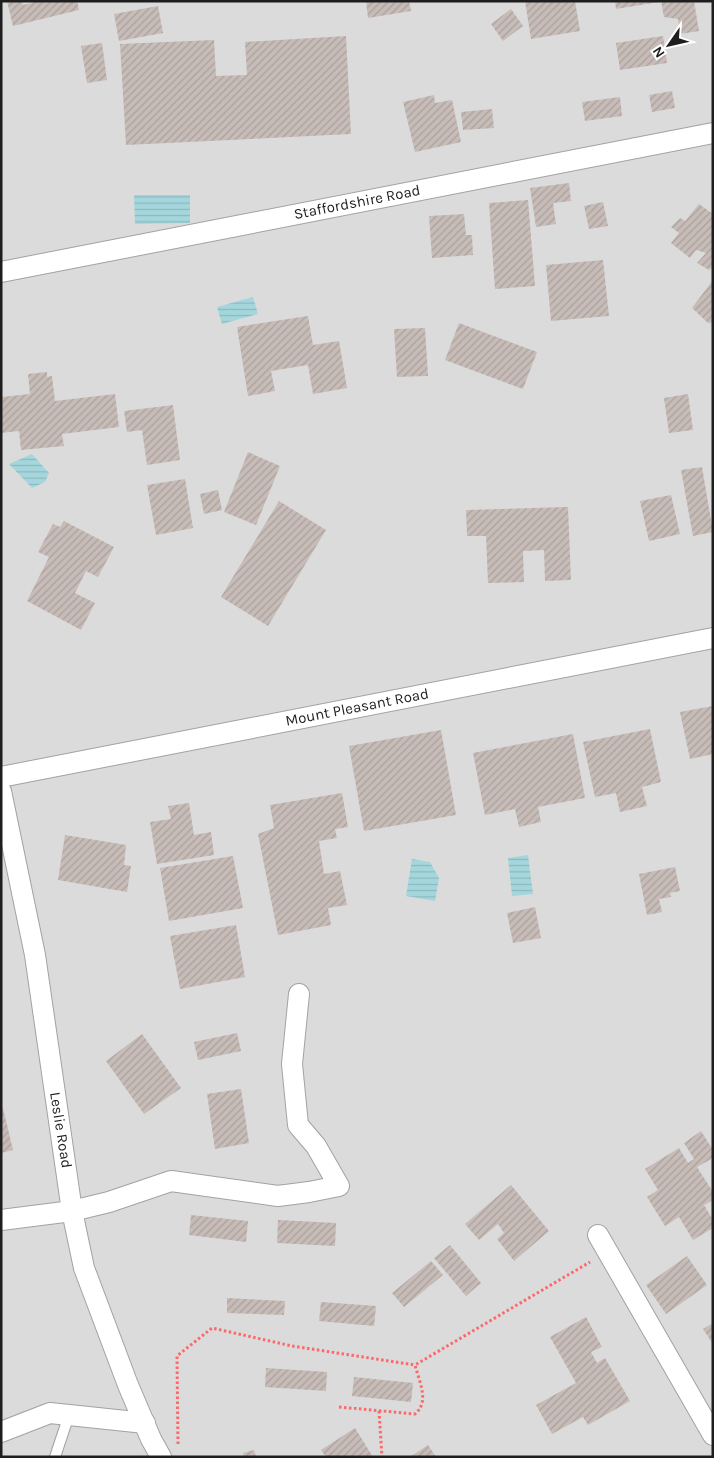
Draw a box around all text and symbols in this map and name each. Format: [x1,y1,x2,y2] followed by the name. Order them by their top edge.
[644,20,694,70] north arrow
[649,43,668,61] text: N
[292,181,422,223] street label: Staffordshire Road
[284,684,430,730] street label: Mount Pleasant Road
[46,1091,76,1169] street label: Leslie Road

